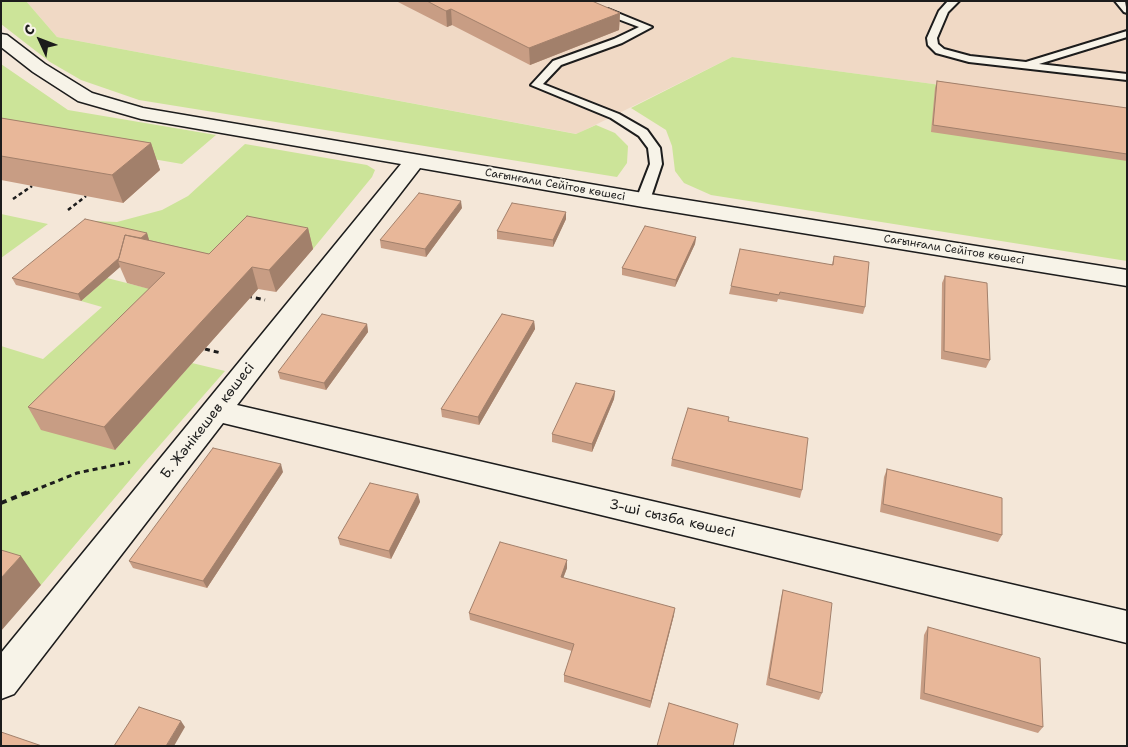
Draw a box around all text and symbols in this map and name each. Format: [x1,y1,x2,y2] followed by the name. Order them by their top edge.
[15,15,65,65] north arrow
[20,20,39,39] text: С
[484,166,626,204] street label: Сағынғали Сейітов көшесі
[883,232,1025,268] street label: Сағынғали Сейітов көшесі
[157,360,259,482] street label: Б. Жәнікешев көшесі
[607,496,737,542] street label: 3-ші сызба көшесі

